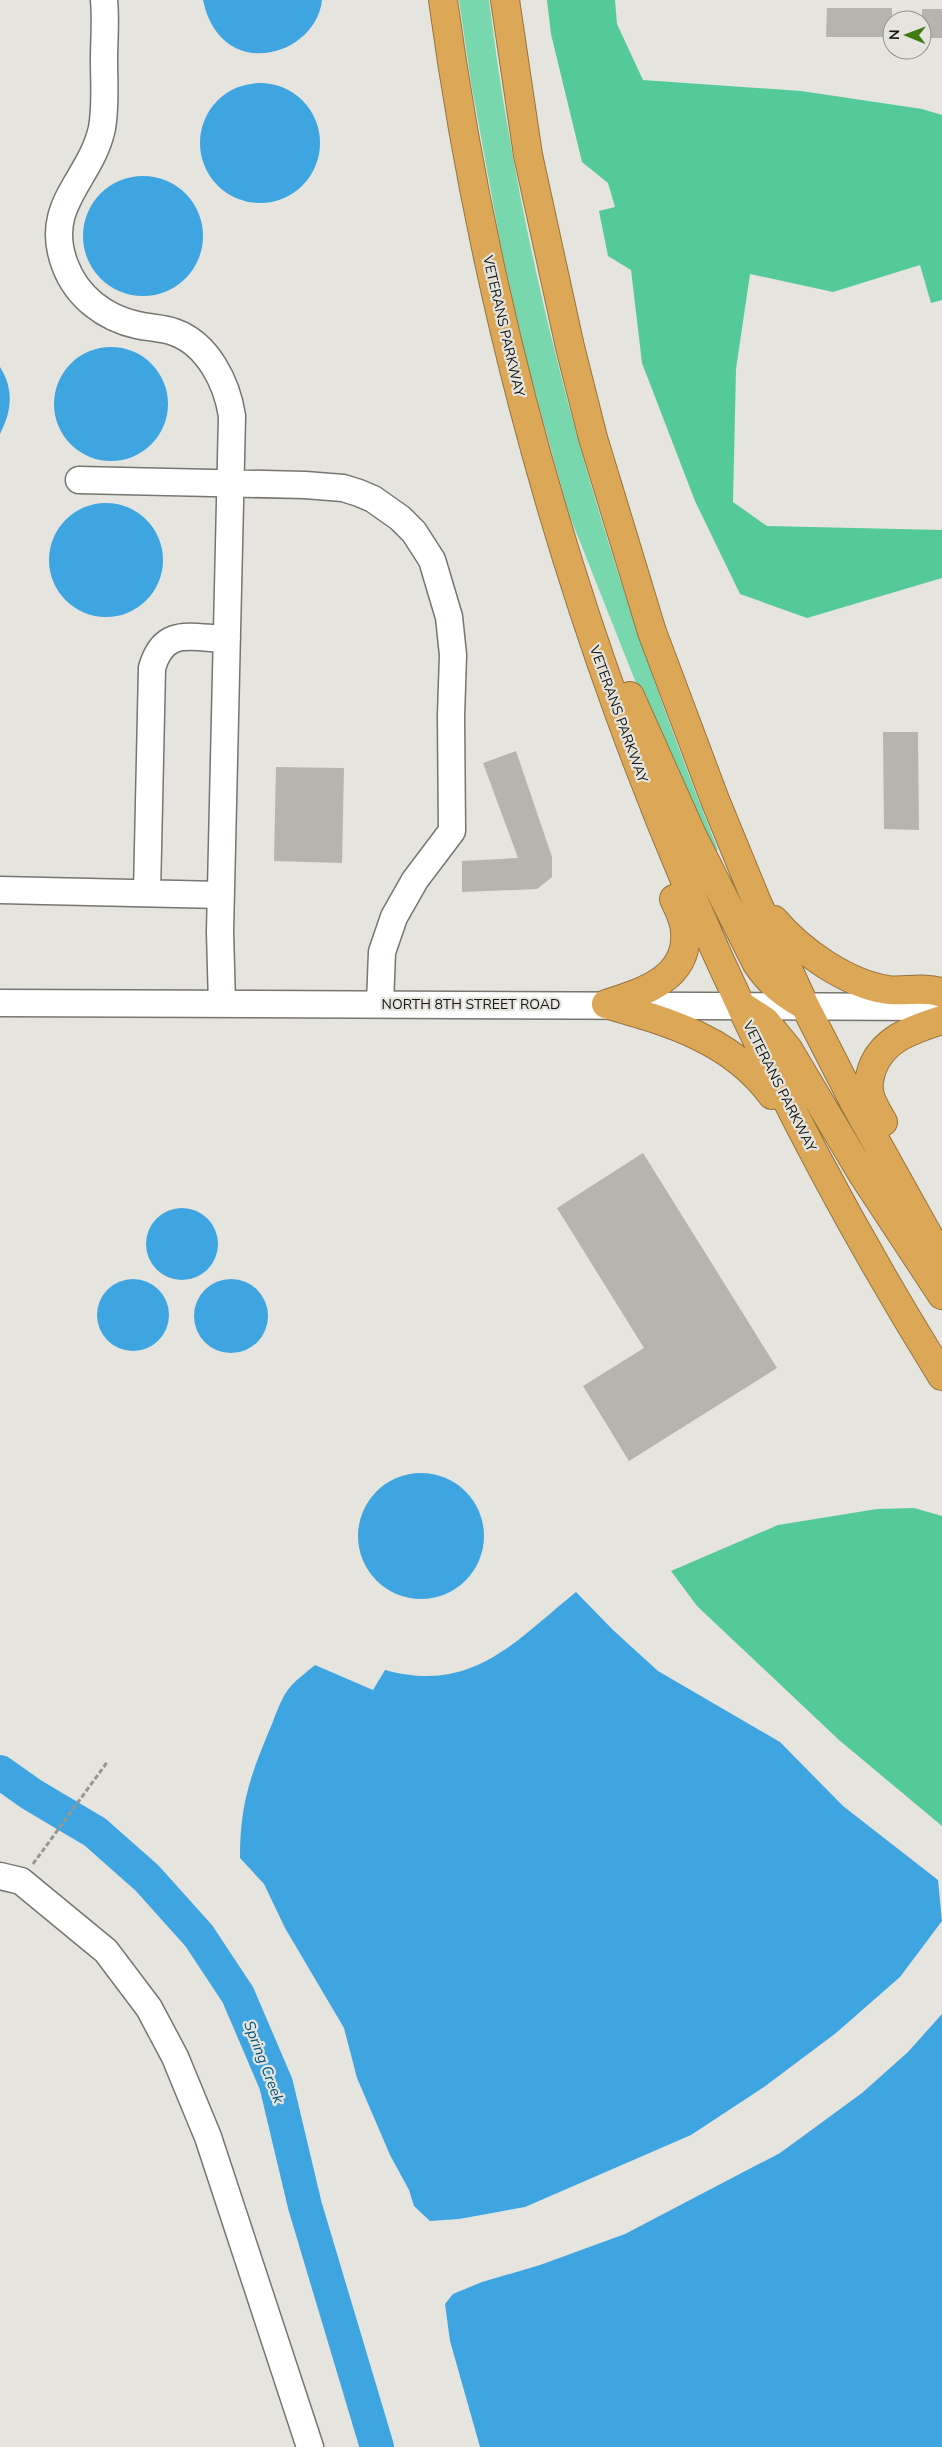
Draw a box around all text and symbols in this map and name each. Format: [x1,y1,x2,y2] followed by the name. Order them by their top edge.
[882,10,932,60] north arrow
[885,29,904,40] text: N
[478,253,529,399] street label: VETERANS PARKWAY
[585,642,652,786] street label: VETERANS PARKWAY
[382,995,560,1014] street label: NORTH 8TH STREET ROAD
[738,1017,821,1155] street label: VETERANS PARKWAY
[239,2018,289,2107] water label: Spring Creek

